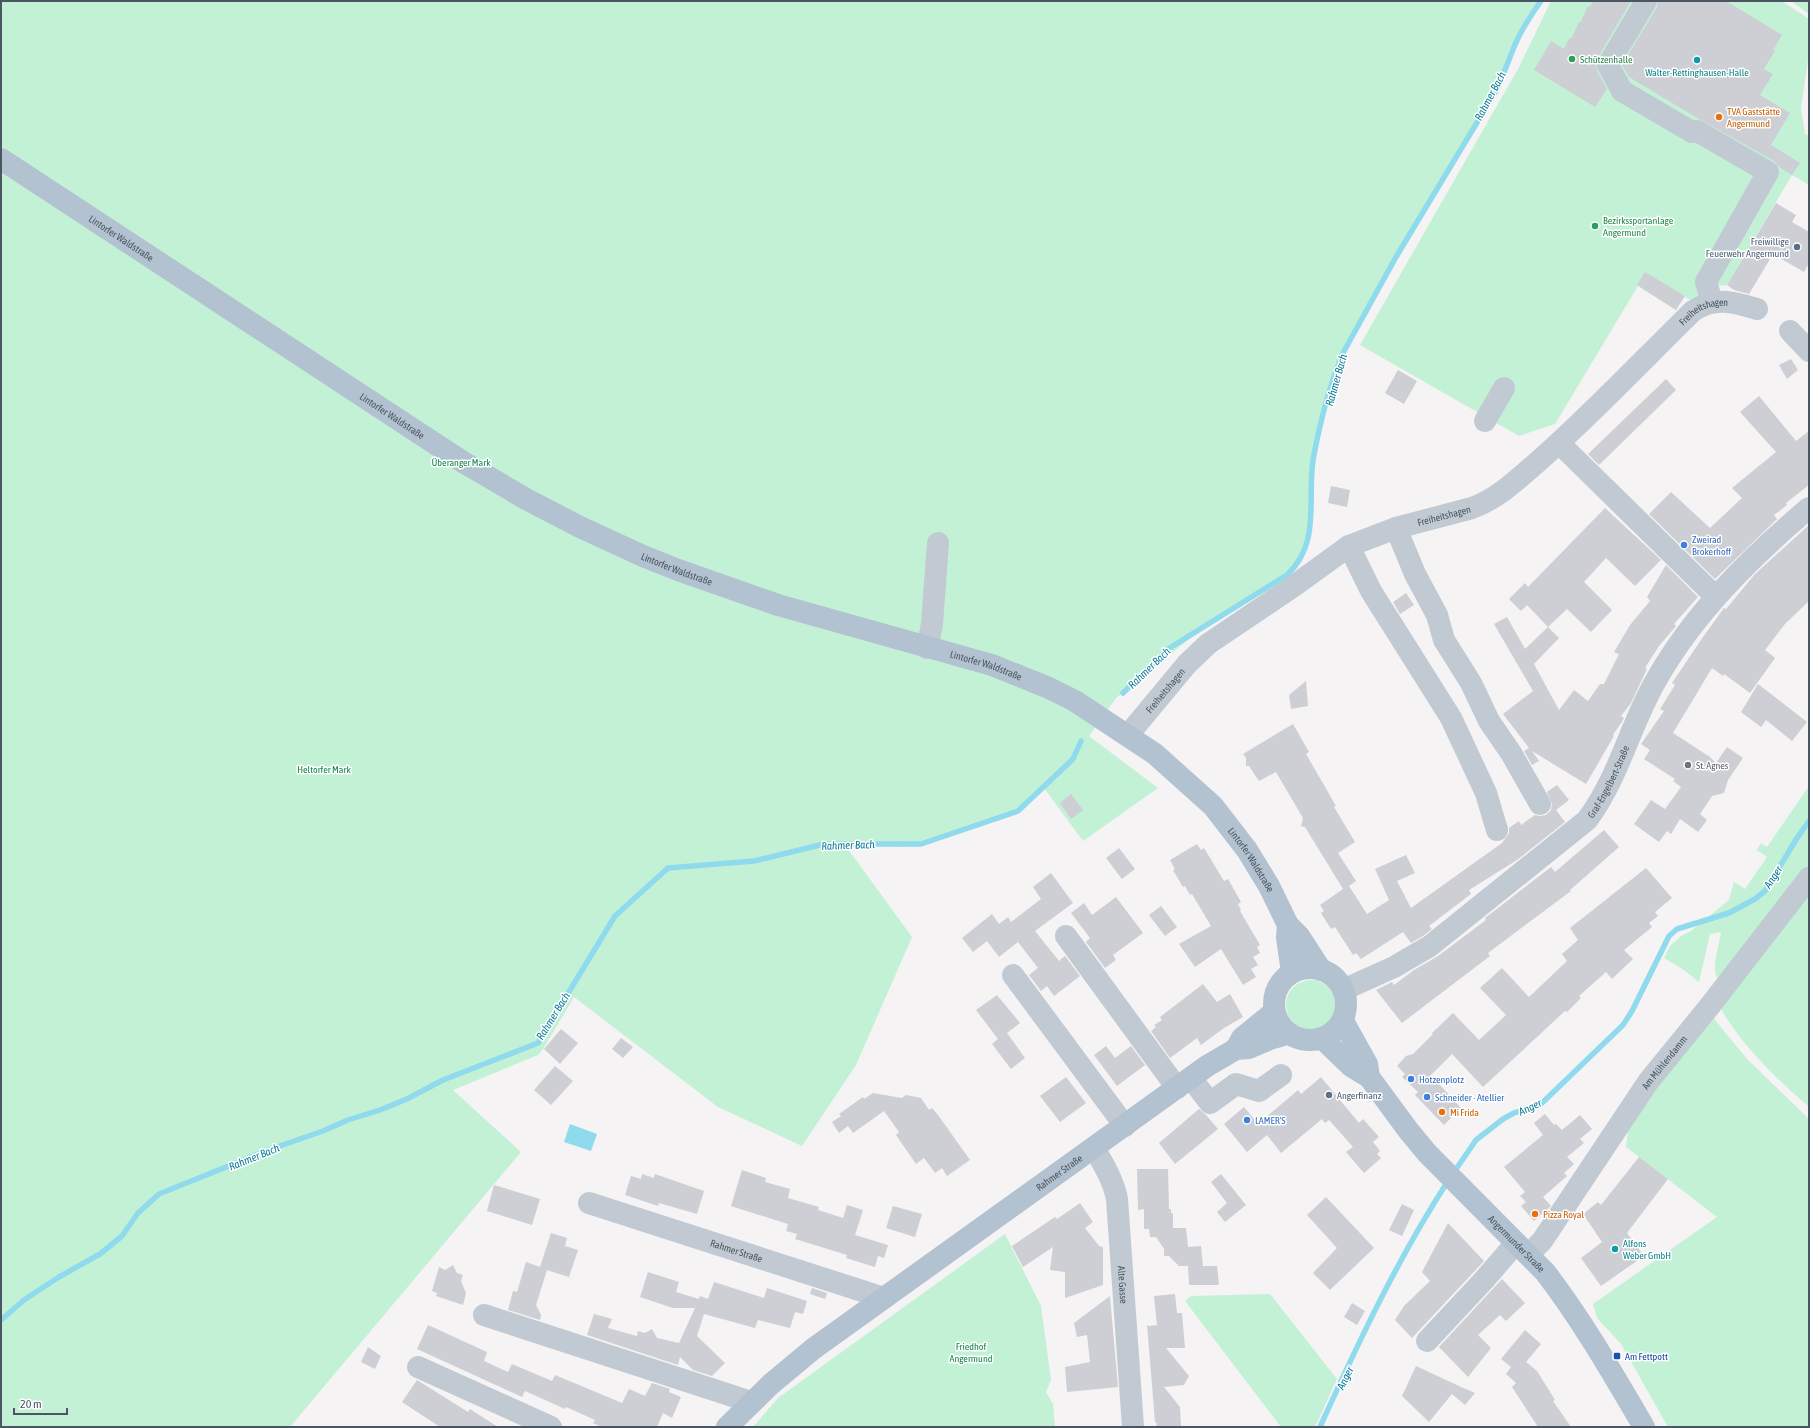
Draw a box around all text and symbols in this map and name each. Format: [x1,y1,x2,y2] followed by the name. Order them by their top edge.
[1567,54,1577,64] marker: Schützenhalle
[1580,54,1633,65] place label: Schützenhalle
[1692,55,1702,65] marker: Walter-Rettinghausen-Halle
[1645,67,1749,78] place label: Walter-Rettinghausen-Halle
[1472,69,1508,122] water label: Rahmer Bach
[1727,106,1780,129] place label: TVA Gaststätte Angermund
[1714,112,1724,122] marker: TVA Gaststätte Angermund
[87,213,156,263] street label: Lintorfer Waldstraße
[1603,215,1674,238] place label: Bezirkssportanlage Angermund
[1590,221,1600,231] marker: Bezirkssportanlage Angermund
[1706,236,1789,259] place label: Freiwillige Feuerwehr Angermund
[1792,242,1802,252] marker: Freiwillige Feuerwehr Angermund
[1677,296,1729,327] street label: Freiheitshagen
[1323,352,1349,407] water label: Rahmer Bach
[358,390,427,441] street label: Lintorfer Waldstraße
[431,457,491,468] park label: Überanger Mark
[1416,503,1472,528] street label: Freiheitshagen
[1692,534,1732,557] place label: Zweirad Brokerhoff
[1679,540,1689,550] marker: Zweirad Brokerhoff
[640,550,714,587] street label: Lintorfer Waldstraße
[1126,645,1173,691] water label: Rahmer Bach
[949,648,1024,682] street label: Lintorfer Waldstraße
[1143,666,1187,715] street label: Freiheitshagen
[1585,743,1631,820] street label: Graf-Engelbert-Straße
[1683,760,1693,770] marker: St. Agnes
[1696,760,1729,771] place label: St. Agnes
[297,764,351,775] park label: Heltorfer Mark
[1226,825,1277,894] street label: Lintorfer Waldstraße
[821,838,876,852] water label: Rahmer Bach
[1761,863,1785,891] water label: Anger
[534,990,573,1042] water label: Rahmer Bach
[1639,1033,1689,1091] street label: Am Mühlendamm
[1406,1074,1416,1084] marker: Hotzenplotz
[1419,1074,1464,1085] place label: Hotzenplotz
[1324,1090,1334,1100] marker: Angerfinanz
[1337,1090,1382,1101] place label: Angerfinanz
[1422,1092,1432,1102] marker: Schneider - Atellier
[1435,1092,1505,1103] place label: Schneider - Atellier
[1516,1096,1544,1118] water label: Anger
[1437,1107,1447,1117] marker: Mi Frida
[1450,1107,1479,1118] place label: Mi Frida
[1242,1115,1252,1125] marker: LAMER'S
[1255,1115,1286,1126] place label: LAMER'S
[227,1141,282,1173] water label: Rahmer Bach
[1034,1152,1085,1193] street label: Rahmer Straße
[1530,1209,1540,1219] marker: Pizza Royal
[1543,1209,1584,1220] place label: Pizza Royal
[1486,1213,1548,1275] street label: Angermunder Straße
[709,1237,765,1264] street label: Rahmer Straße
[1623,1238,1671,1261] place label: Alfons Weber GmbH
[1610,1244,1620,1254] marker: Alfons Weber GmbH
[1116,1265,1130,1304] street label: Alte Gasse
[950,1341,993,1364] park label: Friedhof Angermund
[1612,1351,1622,1361] marker: Am Fettpott
[1625,1351,1668,1362] place label: Am Fettpott
[1334,1364,1356,1392] water label: Anger
[14,1390,67,1416] scale bar
[20,1397,42,1411] text: 20 m

